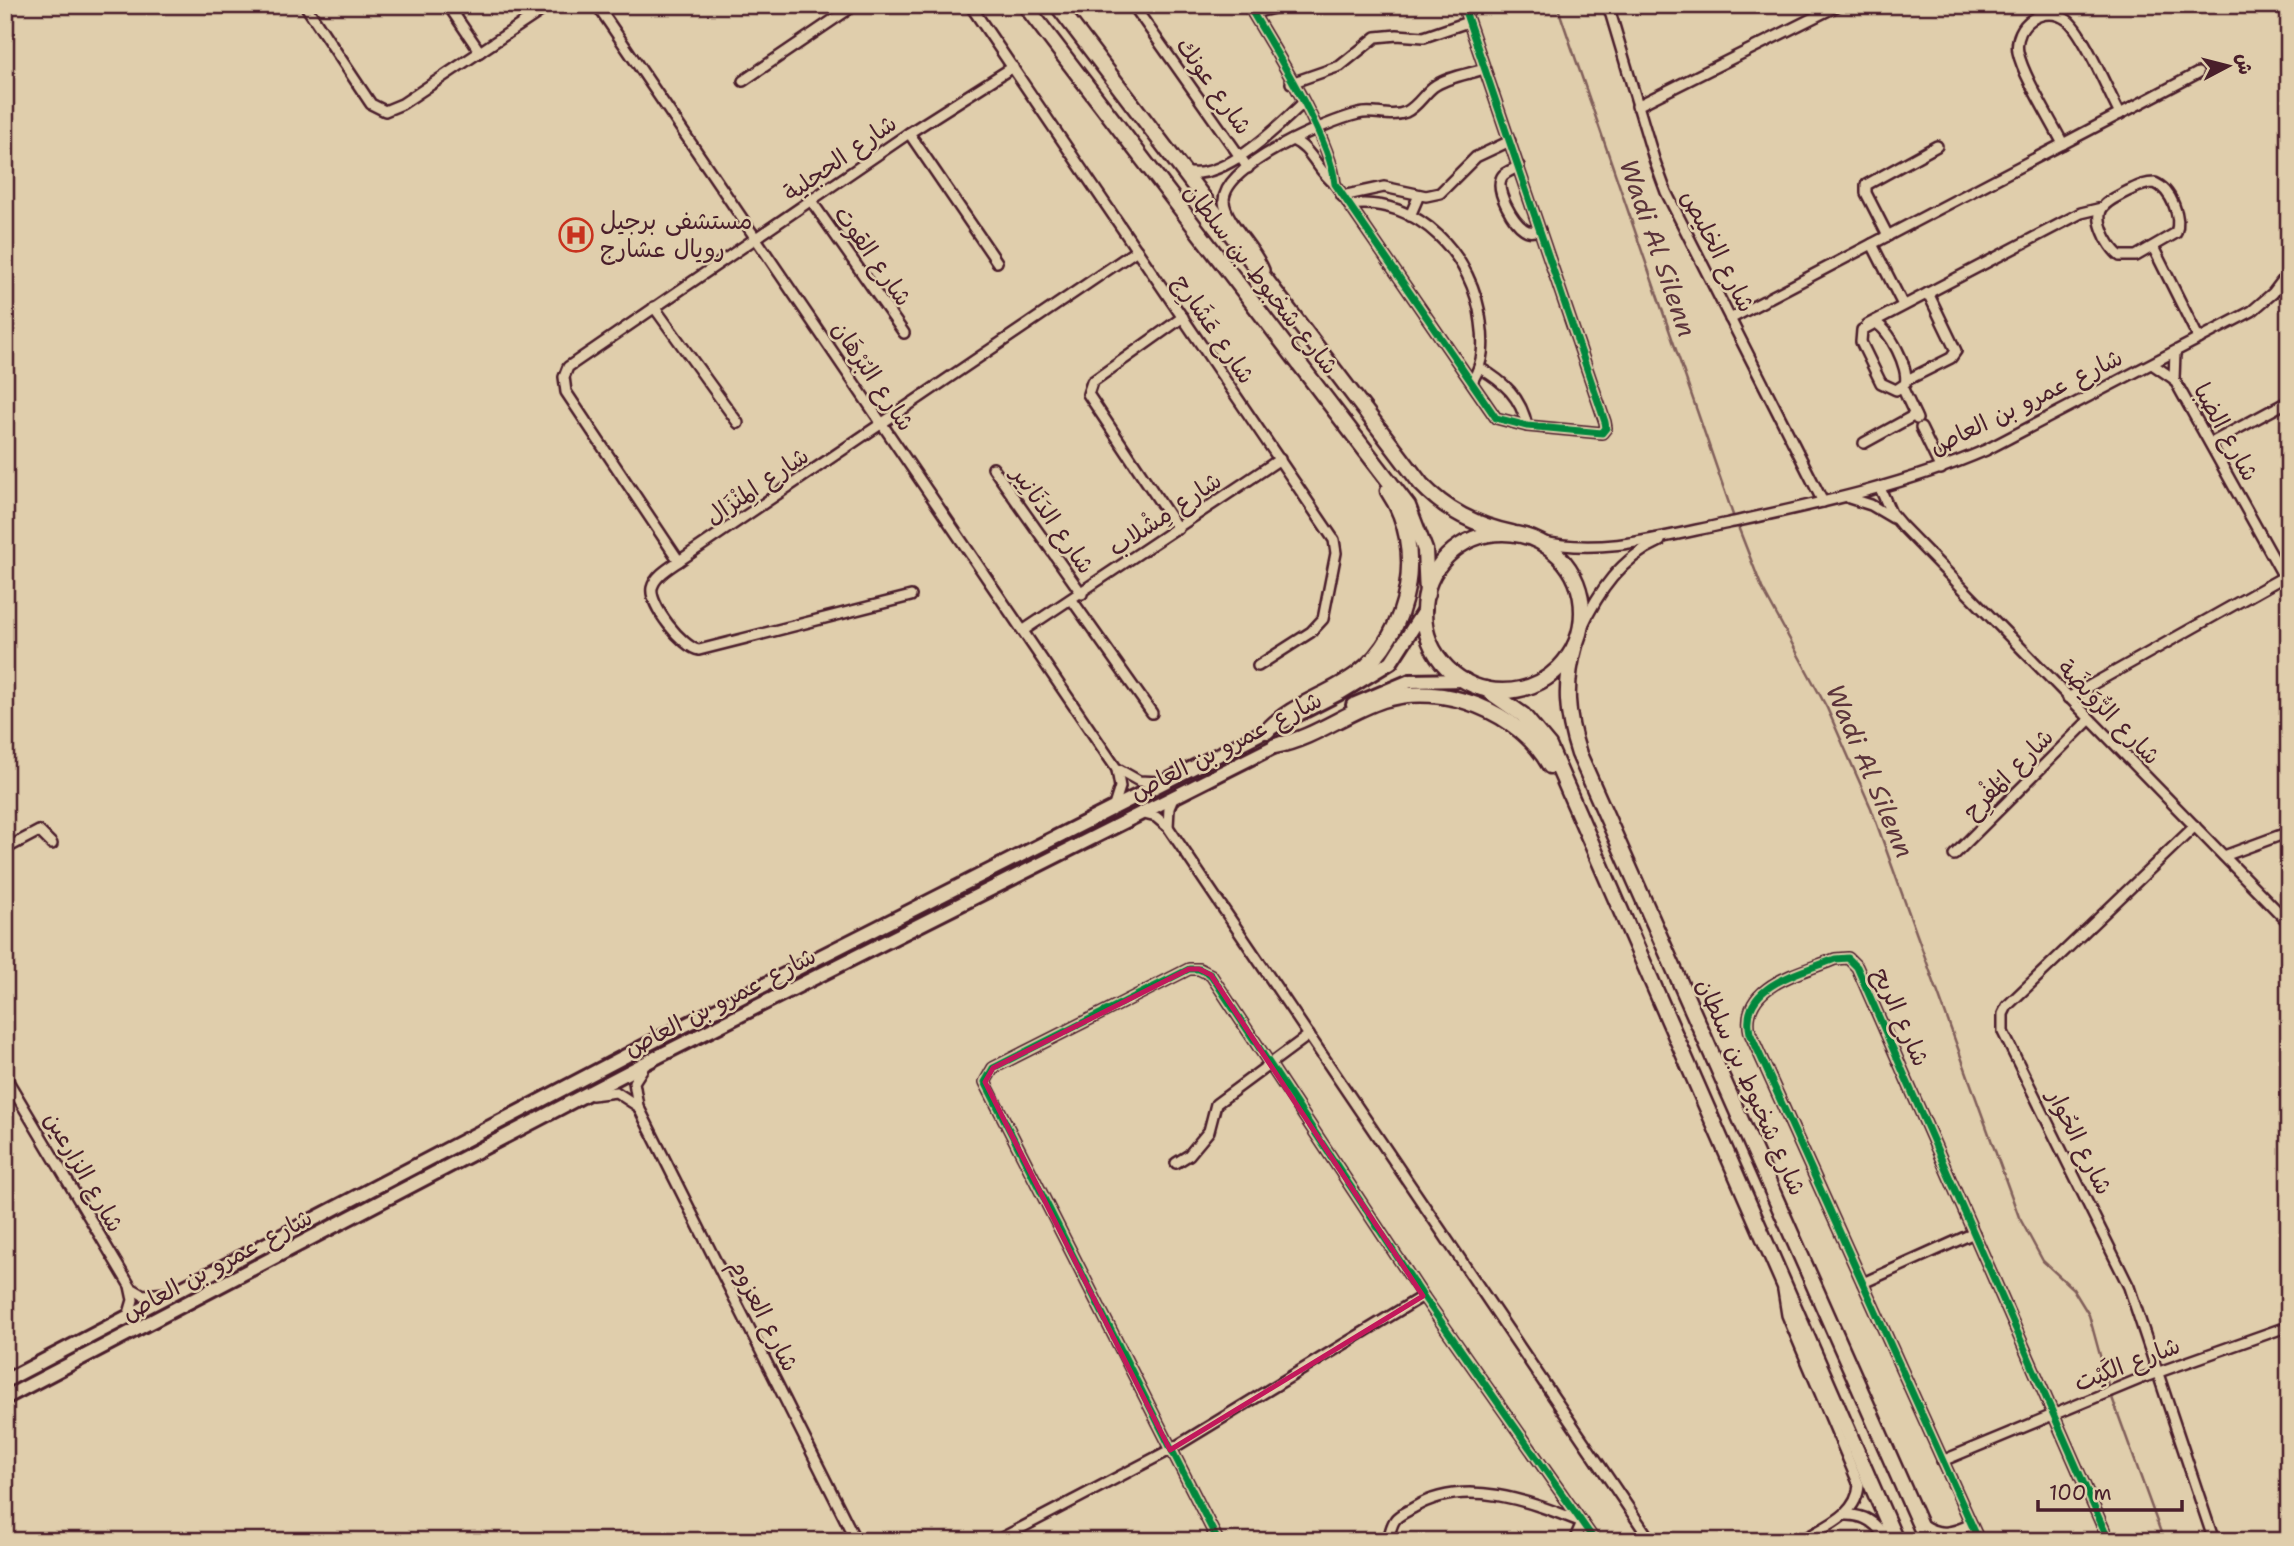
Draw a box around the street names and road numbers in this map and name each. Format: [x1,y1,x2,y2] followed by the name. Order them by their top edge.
[1168,31,1259,142] street label: شارع عونك
[777,107,904,210] street label: شارع الحجلية
[1175,177,1346,382] street label: شارع شخبوط بن سلطان
[1673,184,1763,318] street label: شارع الخليص
[826,200,919,313] street label: شارع القوت
[1164,268,1262,391] street label: شارع عَشَارِج
[823,315,922,438] street label: شارع البُرْهَان
[1924,341,2128,464] street label: شارع عمرو بن العاص
[2185,377,2266,487] street label: شارع الضبا
[699,440,816,533] street label: شارع المِنْزَال
[1002,458,1102,581] street label: شارع الدَنَانِير
[1102,464,1228,564] street label: شارع مِشْلاب
[2050,652,2167,772] street label: شارع الرُّوَيضَة
[1125,684,1328,809] street label: شارع عمرو بن العاص
[1955,721,2062,828] street label: شارع المُفْرِح
[619,940,822,1065] street label: شارع عمرو بن العاص
[1864,963,1937,1072] street label: شارع الريح
[1688,973,1813,1201] street label: شارع شخبوط بن سلطان
[2038,1082,2120,1201] street label: شارع الحُوار
[36,1106,131,1238] street label: شارع الزارعين
[116,1201,318,1330] street label: شارع عمرو بن العاص
[720,1253,806,1378] street label: شارع العزوم
[2069,1329,2185,1400] street label: شارع الكَيْت

